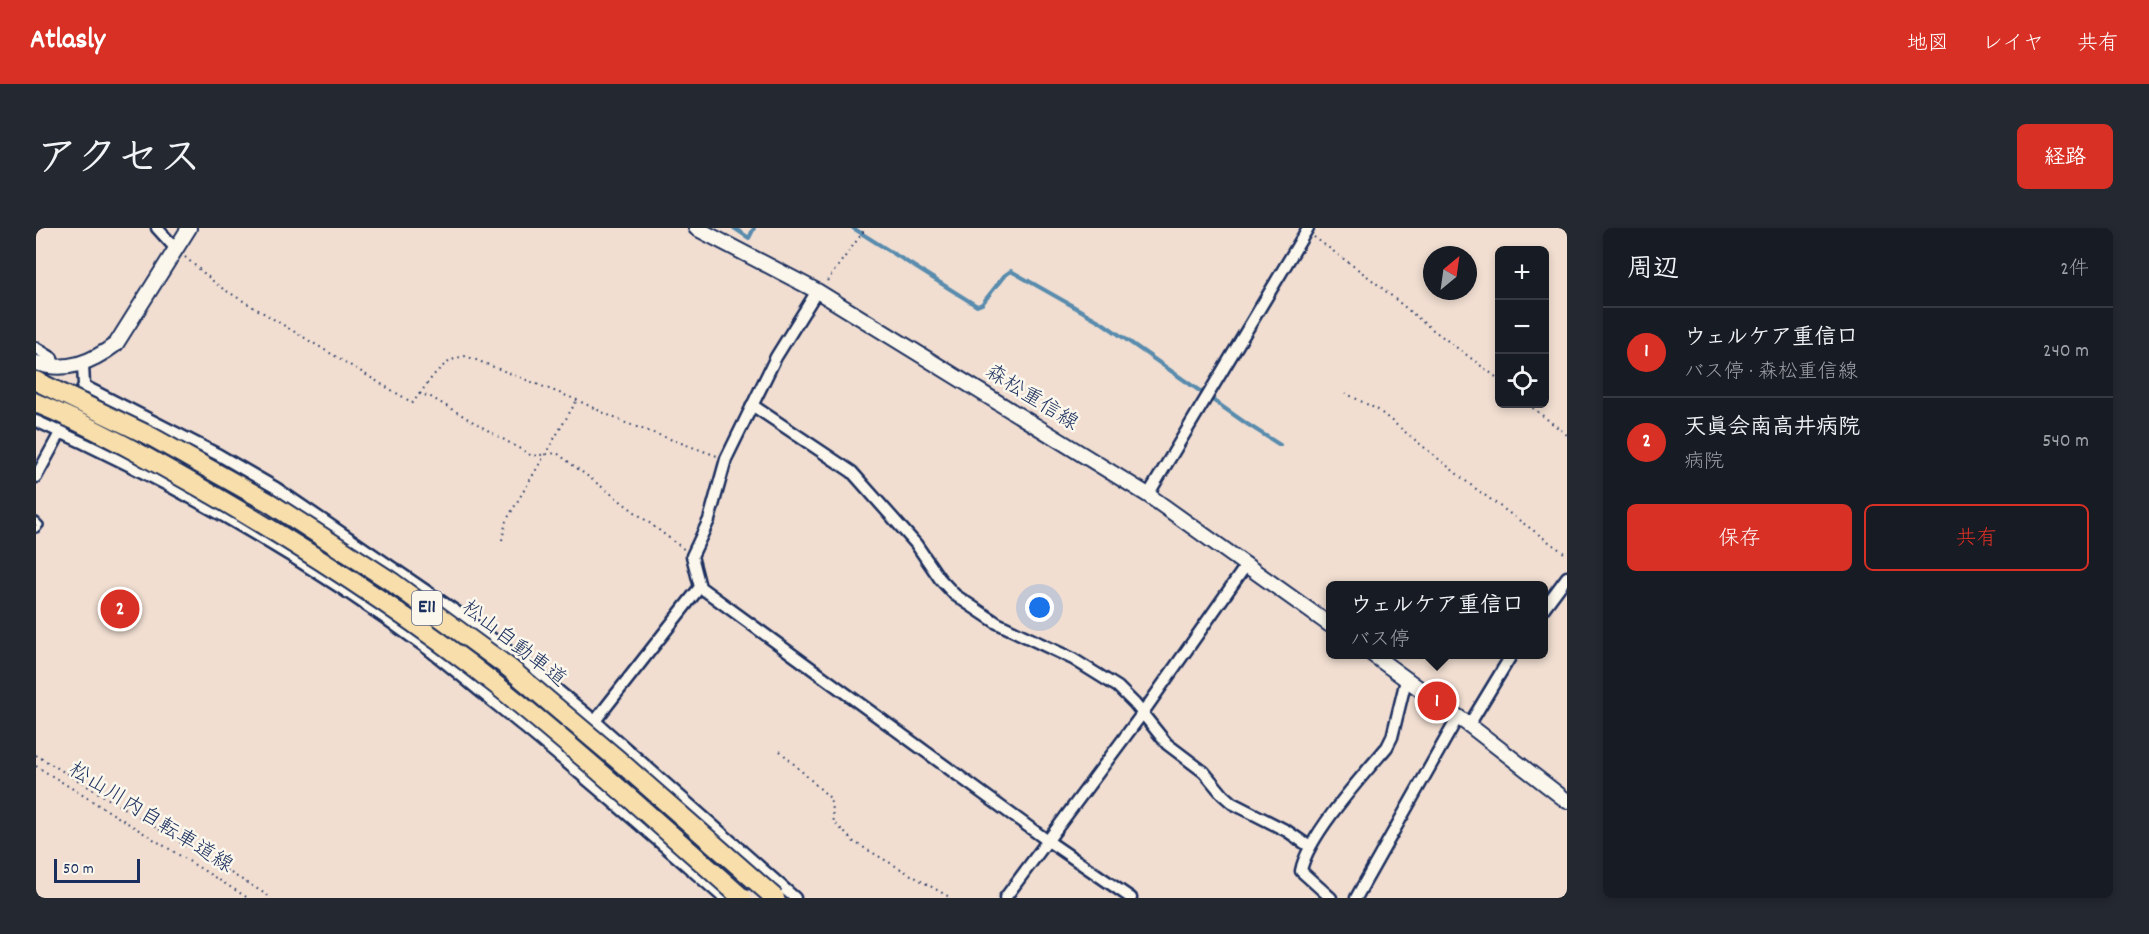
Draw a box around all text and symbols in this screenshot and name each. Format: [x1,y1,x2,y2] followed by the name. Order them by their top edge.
[30,22,105,62] text: Atlasly
[1907,30,1949,60] text: 地図
[1982,30,2044,60] text: レイヤ
[2077,30,2119,60] text: 共有
[2017,124,2113,189] button: 経路
[36,132,201,192] text: アクセス
[1423,246,1477,300] north arrow
[1495,246,1549,408] map controls
[1495,246,1549,300] button: +
[1627,252,1679,289] text: 周辺
[2060,256,2089,284] text: 2件
[1495,300,1549,354] button: −
[1684,323,1858,354] text: ウェルケア重信口
[1644,338,1649,366] text: 1
[2043,338,2089,366] text: 240 m
[1495,354,1549,408] button: locate
[979,358,1083,440] street label: 森松重信線
[1684,359,1858,387] text: バス停 · 森松重信線
[1684,413,1860,444] text: 天眞会南高井病院
[1642,428,1651,456] text: 2
[2042,428,2089,456] text: 540 m
[1684,449,1724,477] text: 病院
[1627,504,1852,571] button: 保存
[1864,504,2089,571] button: 共有
[1326,581,1548,659] popup
[100,586,140,632] pin: 2
[412,591,442,625] road number: E11
[1350,591,1524,622] text: ウェルケア重信口
[1025,593,1054,622] your location
[454,594,572,696] street label: 松山自動車道
[1350,627,1410,655] text: バス停
[1418,678,1456,724] pin: 1
[62,756,238,882] street label: 松山川内自転車道線
[54,856,140,884] scale bar
[63,858,94,881] text: 50 m

